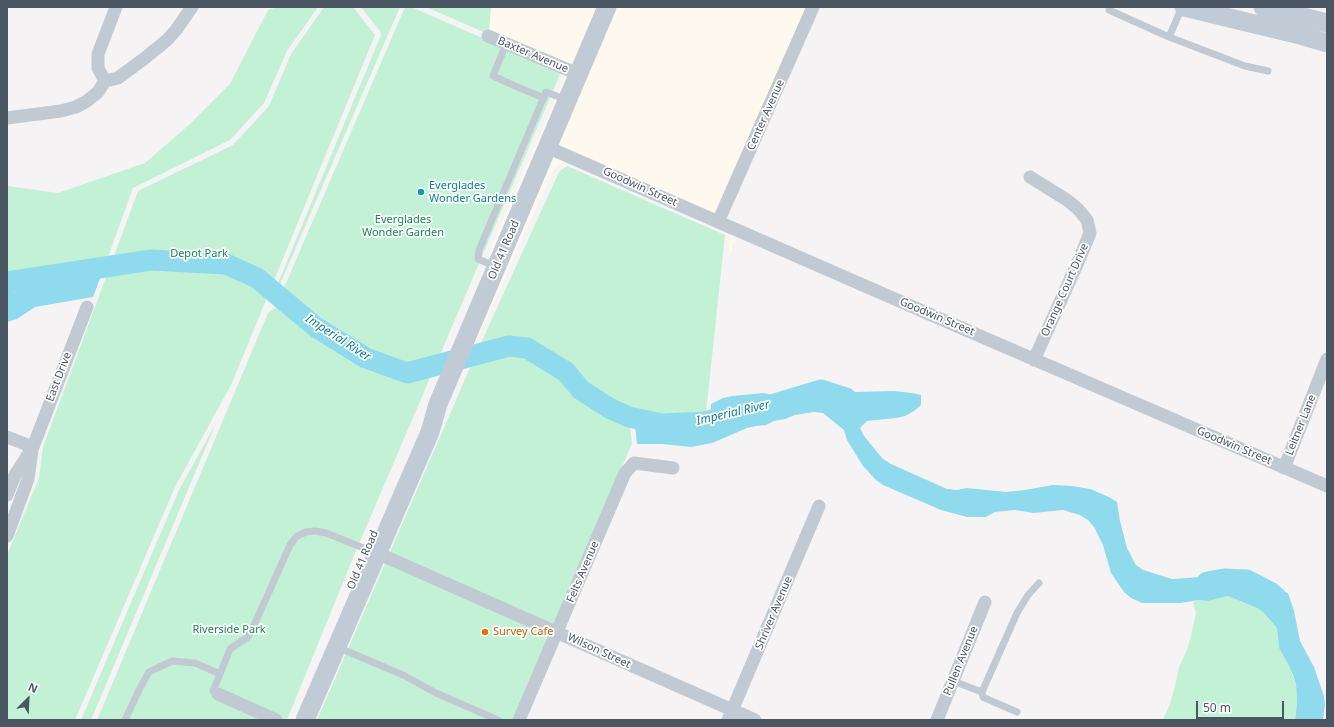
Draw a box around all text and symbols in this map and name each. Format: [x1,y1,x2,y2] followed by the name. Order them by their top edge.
[496,34,570,76] street label: Baxter Avenue
[744,78,788,152] street label: Center Avenue
[601,165,679,209] street label: Goodwin Street
[429,179,516,205] place label: Everglades Wonder Gardens
[416,187,426,197] marker: Everglades Wonder Gardens
[362,213,444,239] park label: Everglades Wonder Garden
[486,218,522,282] street label: Old 41 Road
[1038,241,1092,339] street label: Orange Court Drive
[170,247,228,261] park label: Depot Park
[898,295,976,339] street label: Goodwin Street
[303,312,373,364] water label: Imperial River
[44,351,74,403] street label: East Drive
[1283,393,1319,457] street label: Leitner Lane
[695,398,771,428] water label: Imperial River
[1195,424,1273,468] street label: Goodwin Street
[345,528,381,592] street label: Old 41 Road
[564,539,602,605] street label: Felts Avenue
[753,575,795,651] street label: Shriver Avenue
[192,623,266,637] park label: Riverside Park
[941,624,981,698] street label: Pullen Avenue
[493,625,554,639] place label: Survey Cafe
[480,627,490,637] marker: Survey Cafe
[565,631,633,671] street label: Wilson Street
[8,679,48,719] north arrow
[26,679,40,696] text: N
[1198,693,1286,719] scale bar
[1203,699,1231,716] text: 50 m

